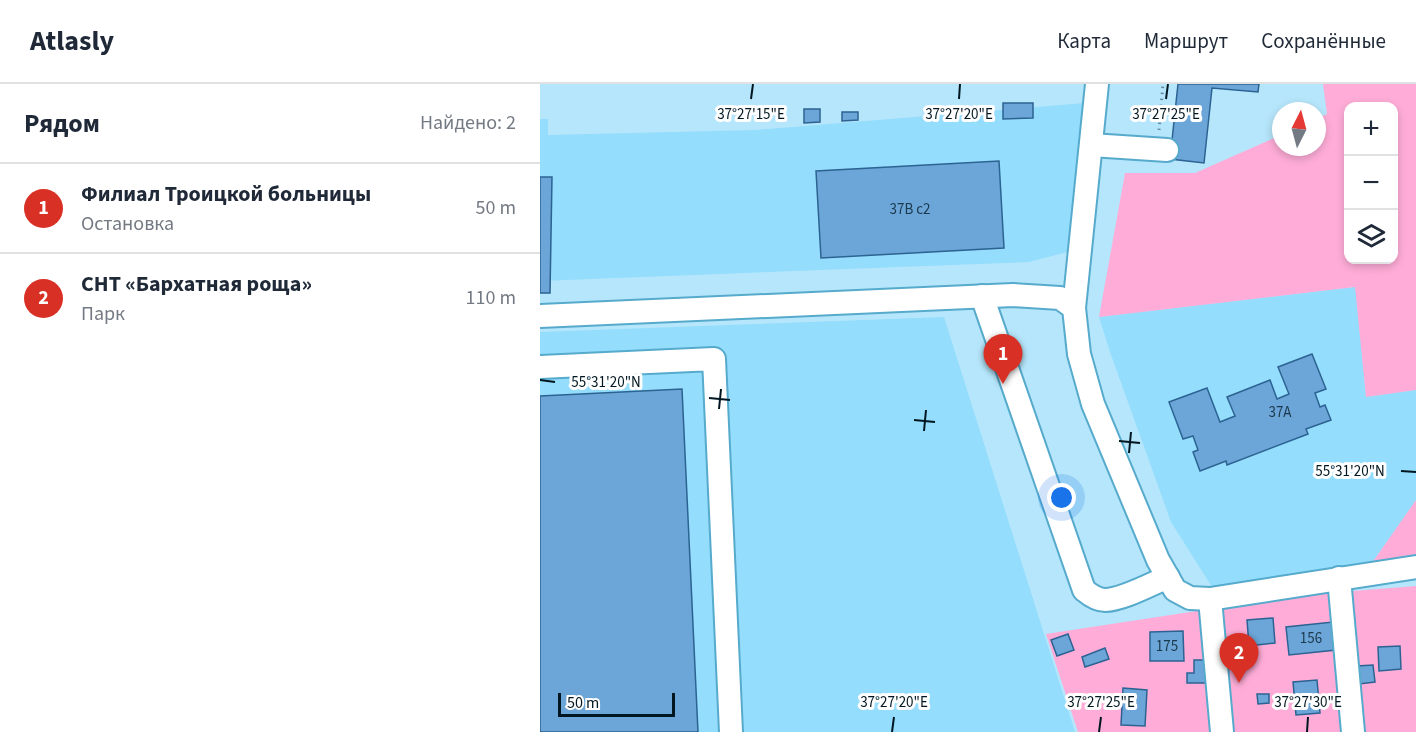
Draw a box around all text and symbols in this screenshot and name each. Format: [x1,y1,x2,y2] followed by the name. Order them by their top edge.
[30,21,114,61] text: Atlasly
[1057,26,1111,56] text: Карта
[1144,26,1228,56] text: Маршрут
[1261,26,1386,56] text: Сохранённые
[1272,102,1326,156] north arrow
[1344,102,1398,264] map controls
[1344,102,1398,156] button: +
[717,104,785,125] text: 37°27'15"E
[925,104,993,125] text: 37°27'20"E
[1132,104,1200,125] text: 37°27'25"E
[24,105,100,142] text: Рядом
[420,109,516,137] text: Найдено: 2
[1344,156,1398,210] button: −
[81,178,371,210] text: Филиал Троицкой больницы
[38,194,49,222] text: 1
[476,194,516,222] text: 50 m
[889,199,931,220] house number: 37В с2
[81,210,174,238] text: Остановка
[1344,210,1398,264] button: layers
[81,268,312,300] text: СНТ «Бархатная роща»
[38,284,49,312] text: 2
[466,284,516,312] text: 110 m
[81,300,125,328] text: Парк
[984,334,1022,384] pin: 1
[571,372,641,393] text: 55°31'20"N
[1268,402,1292,423] house number: 37А
[1315,461,1385,482] text: 55°31'20"N
[1047,483,1076,512] your location
[1300,628,1322,649] house number: 156
[1220,634,1258,683] pin: 2
[1156,636,1178,657] house number: 175
[558,690,675,718] scale bar
[567,692,599,714] text: 50 m
[860,692,928,713] text: 37°27'20"E
[1067,692,1135,713] text: 37°27'25"E
[1274,692,1342,713] text: 37°27'30"E

